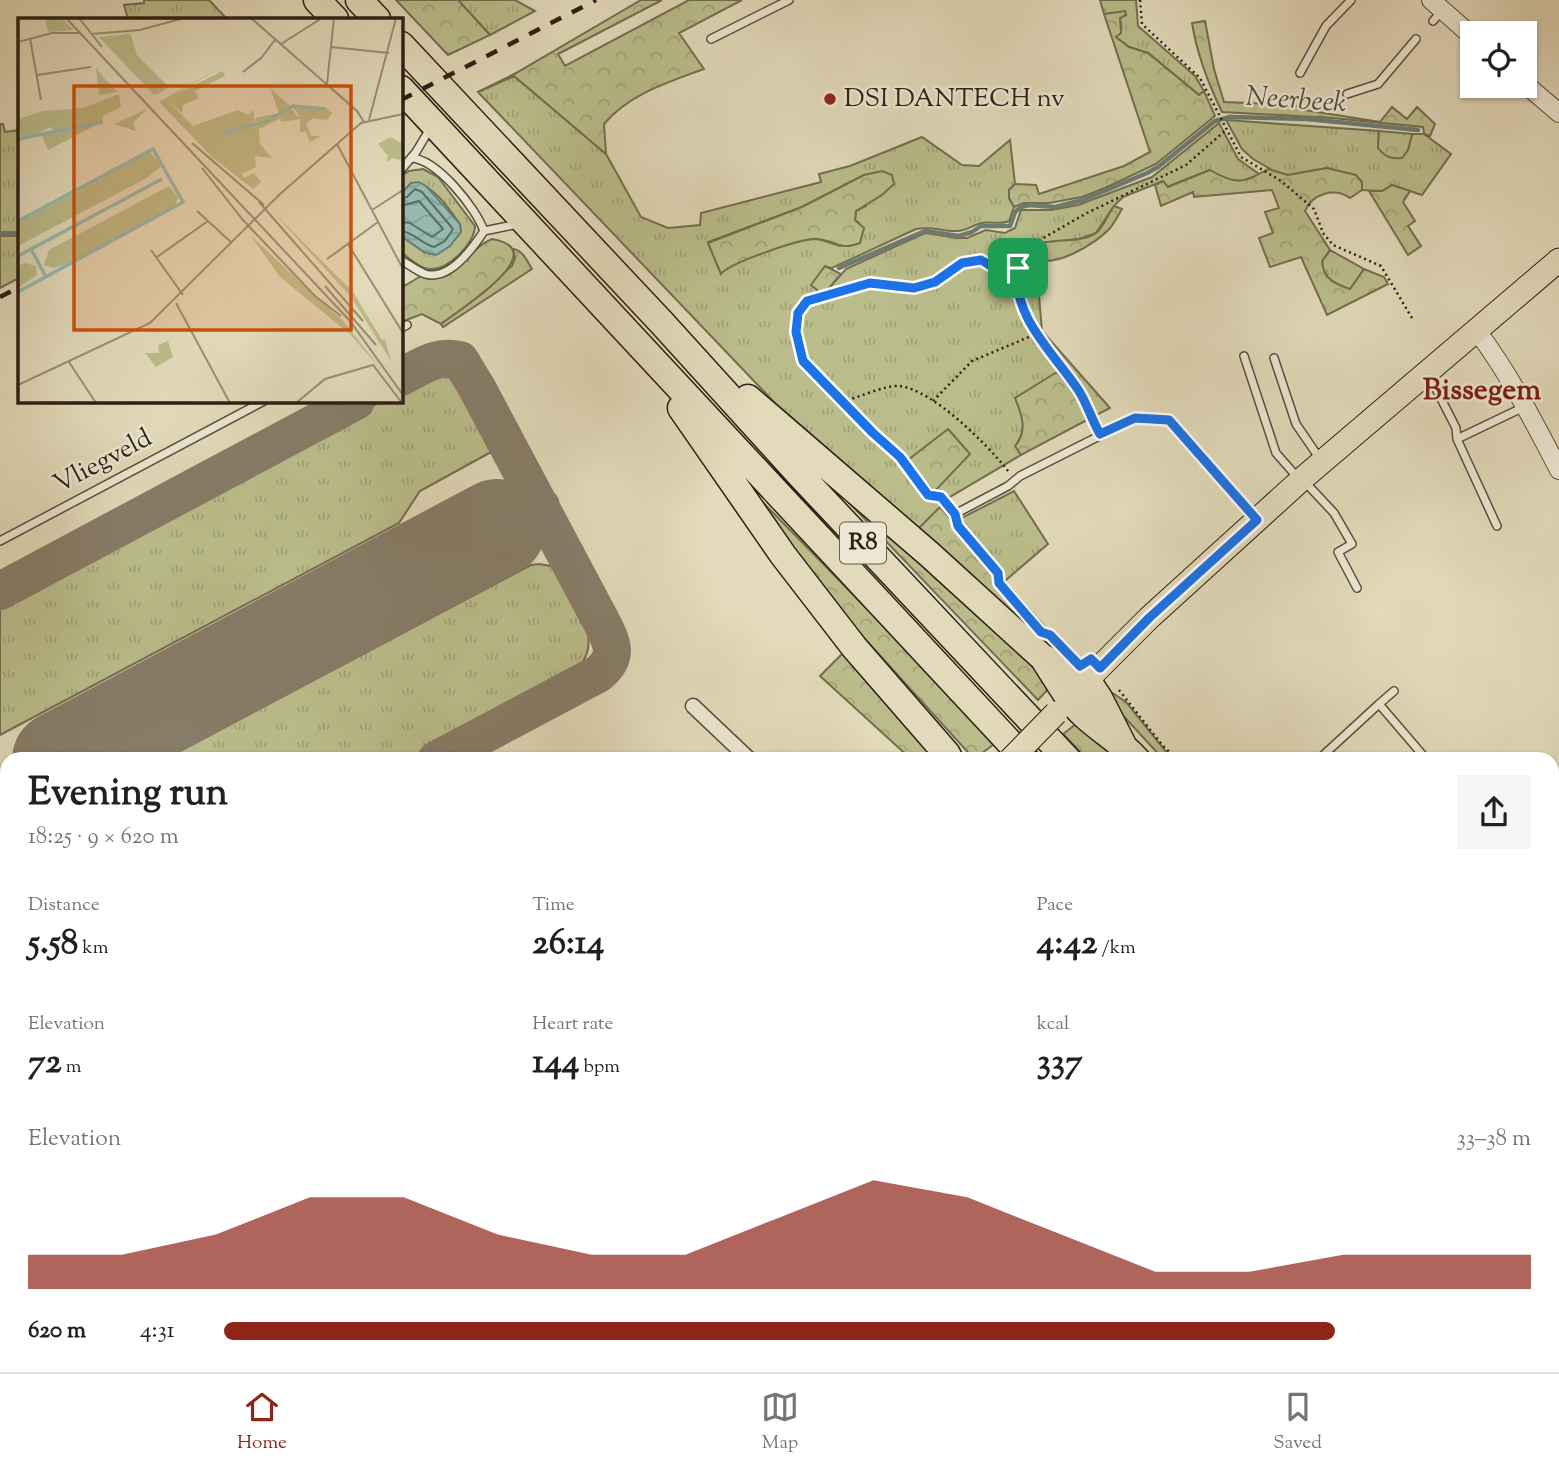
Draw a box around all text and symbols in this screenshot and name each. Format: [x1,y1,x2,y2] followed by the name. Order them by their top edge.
[18,18,402,402] inset map
[1460,21,1537,98] map controls
[1460,21,1537,98] button: locate
[1244,78,1348,124] water label: Neerbeek
[844,81,1065,118] place label: DSI DANTECH nv
[822,91,838,107] marker: DSI DANTECH nv
[988,238,1048,298] pin
[999,249,1037,287] icon: arrive
[1423,370,1541,413] district label: Bissegem
[47,420,159,503] street label: Vliegveld
[840,522,886,564] road number: R8
[28,768,228,822] text: Evening run
[1457,775,1531,849] button: share
[28,821,179,854] text: 18:25 · 9 × 620 m
[28,892,100,919] text: Distance
[532,892,575,919] text: Time
[1037,892,1073,919] text: Pace
[28,919,78,970] text: 5.58
[532,919,604,970] text: 26:14
[1037,919,1097,970] text: 4:42
[78,935,108,962] text: km
[1097,935,1136,962] text: /km
[28,1011,105,1038] text: Elevation
[532,1011,613,1038] text: Heart rate
[1037,1011,1069,1038] text: kcal
[28,1038,62,1089] text: 72
[532,1038,580,1089] text: 144
[1037,1038,1082,1089] text: 337
[62,1054,81,1081] text: m
[580,1054,620,1081] text: bpm
[28,1123,121,1156] text: Elevation
[1456,1123,1531,1156] text: 33–38 m
[28,1315,86,1348] text: 620 m
[140,1315,175,1348] text: 4:31
[237,1388,287,1457] tab: Home
[761,1388,799,1457] tab: Map
[1273,1388,1322,1457] tab: Saved

